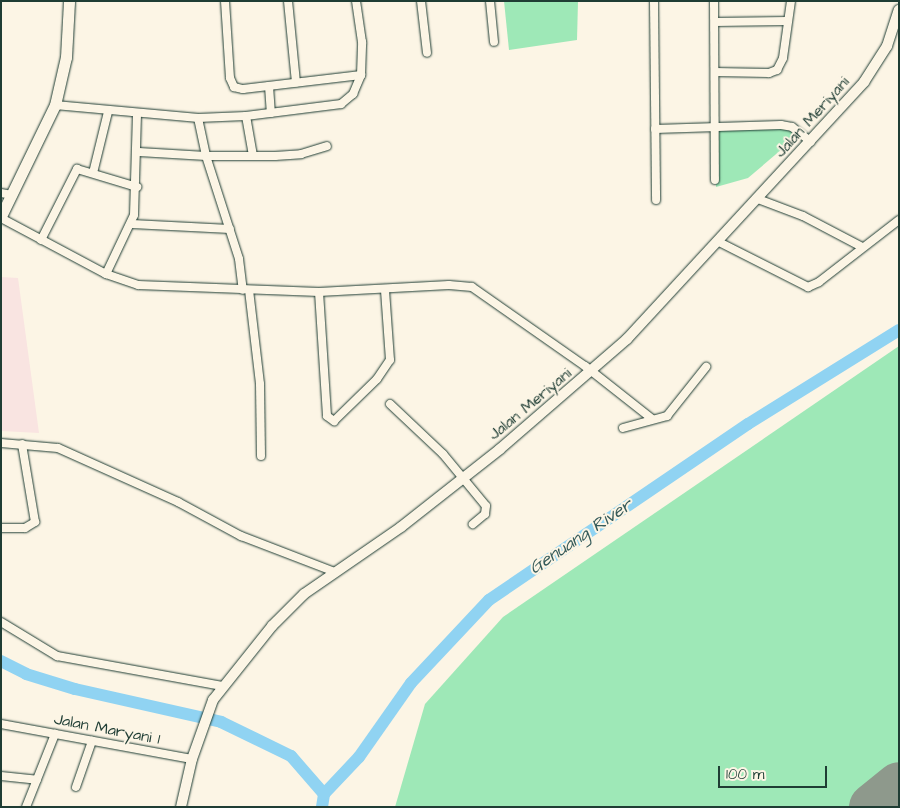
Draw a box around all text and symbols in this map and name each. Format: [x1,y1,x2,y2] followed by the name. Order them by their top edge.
[771,73,853,161] street label: Jalan Meriyani
[485,364,575,444] street label: Jalan Meriyani
[525,495,637,579] water label: Genuang River
[52,709,162,749] street label: Jalan Maryani 1
[720,756,829,788] scale bar
[726,764,765,785] text: 100 m

